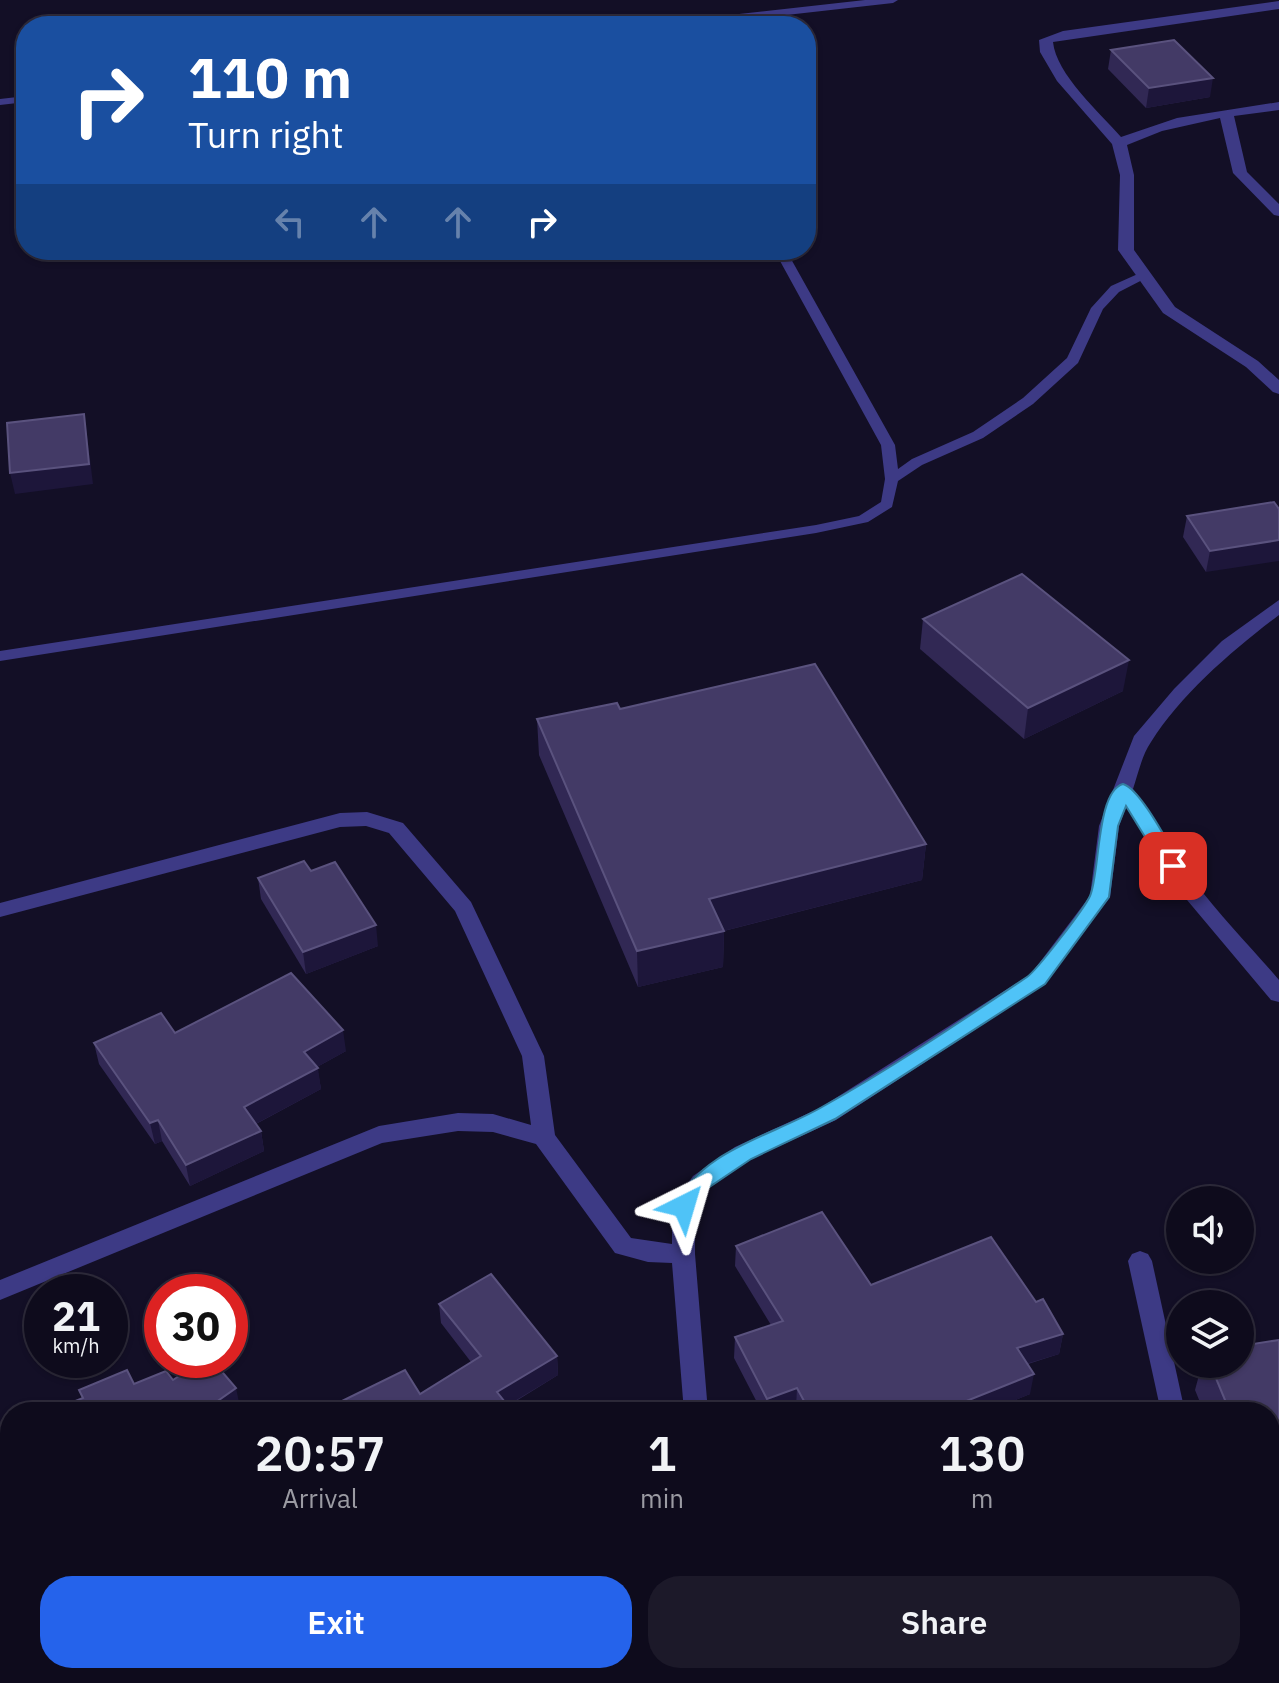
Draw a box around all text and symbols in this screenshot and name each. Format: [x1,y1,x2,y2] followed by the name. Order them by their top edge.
[188,41,352,113] text: 110 m
[56,48,160,152] icon: right
[188,111,344,158] text: Turn right
[268,200,312,244] icon: left
[352,200,396,244] icon: ahead
[436,200,480,244] icon: ahead
[520,200,564,244] icon: right
[1139,832,1207,900] pin
[1151,844,1195,888] icon: arrive
[642,1164,726,1248] position arrow
[1166,1186,1254,1378] map controls
[1166,1186,1254,1274] button: sound
[144,1274,248,1378] speed limit sign: 30
[52,1290,100,1342] text: 21
[1166,1290,1254,1378] button: layers
[52,1332,100,1359] text: km/h
[255,1422,385,1484] text: 20:57
[648,1422,676,1484] text: 1
[939,1422,1025,1484] text: 130
[282,1481,358,1515] text: Arrival
[640,1481,684,1515] text: min
[971,1481,993,1515] text: m
[40,1576,632,1668] button: Exit
[648,1576,1240,1668] button: Share

